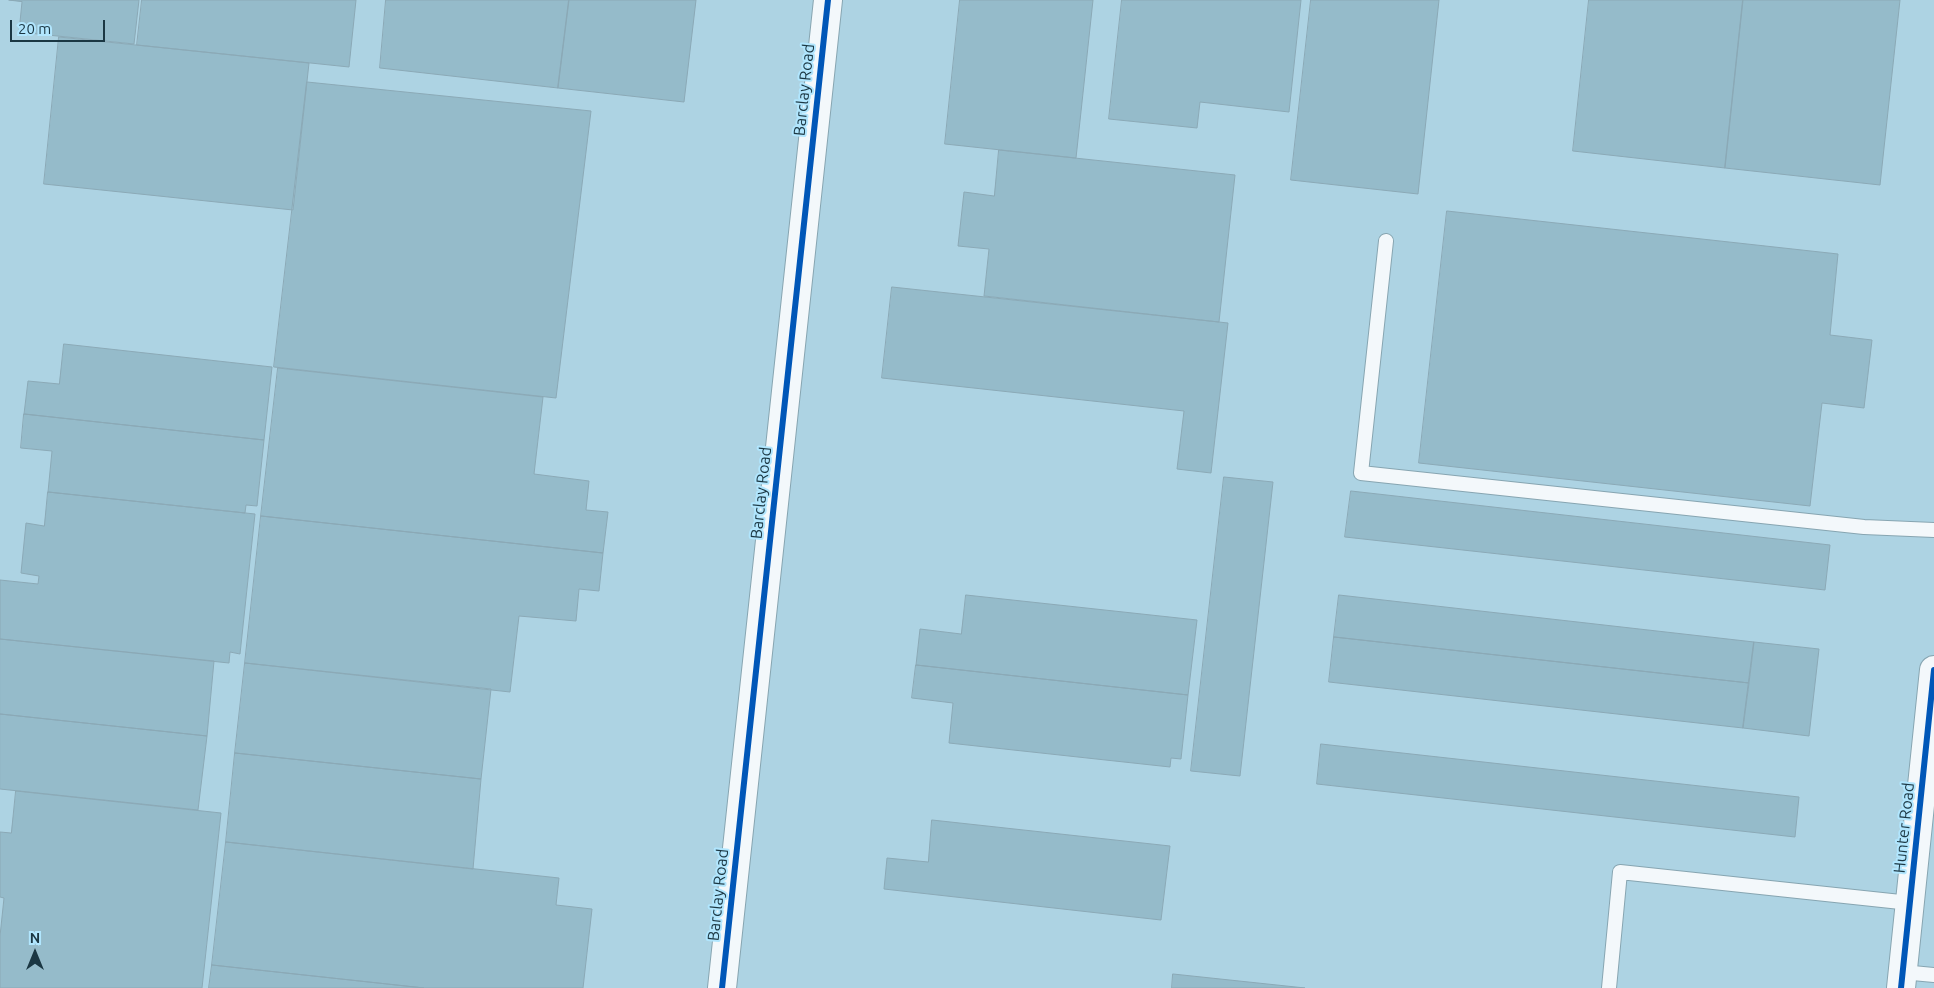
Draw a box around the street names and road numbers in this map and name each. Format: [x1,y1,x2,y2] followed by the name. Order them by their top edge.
[790,43,818,137] street label: Barclay Road
[747,446,775,540] street label: Barclay Road
[1890,782,1918,874] street label: Hunter Road
[704,848,732,942] street label: Barclay Road

